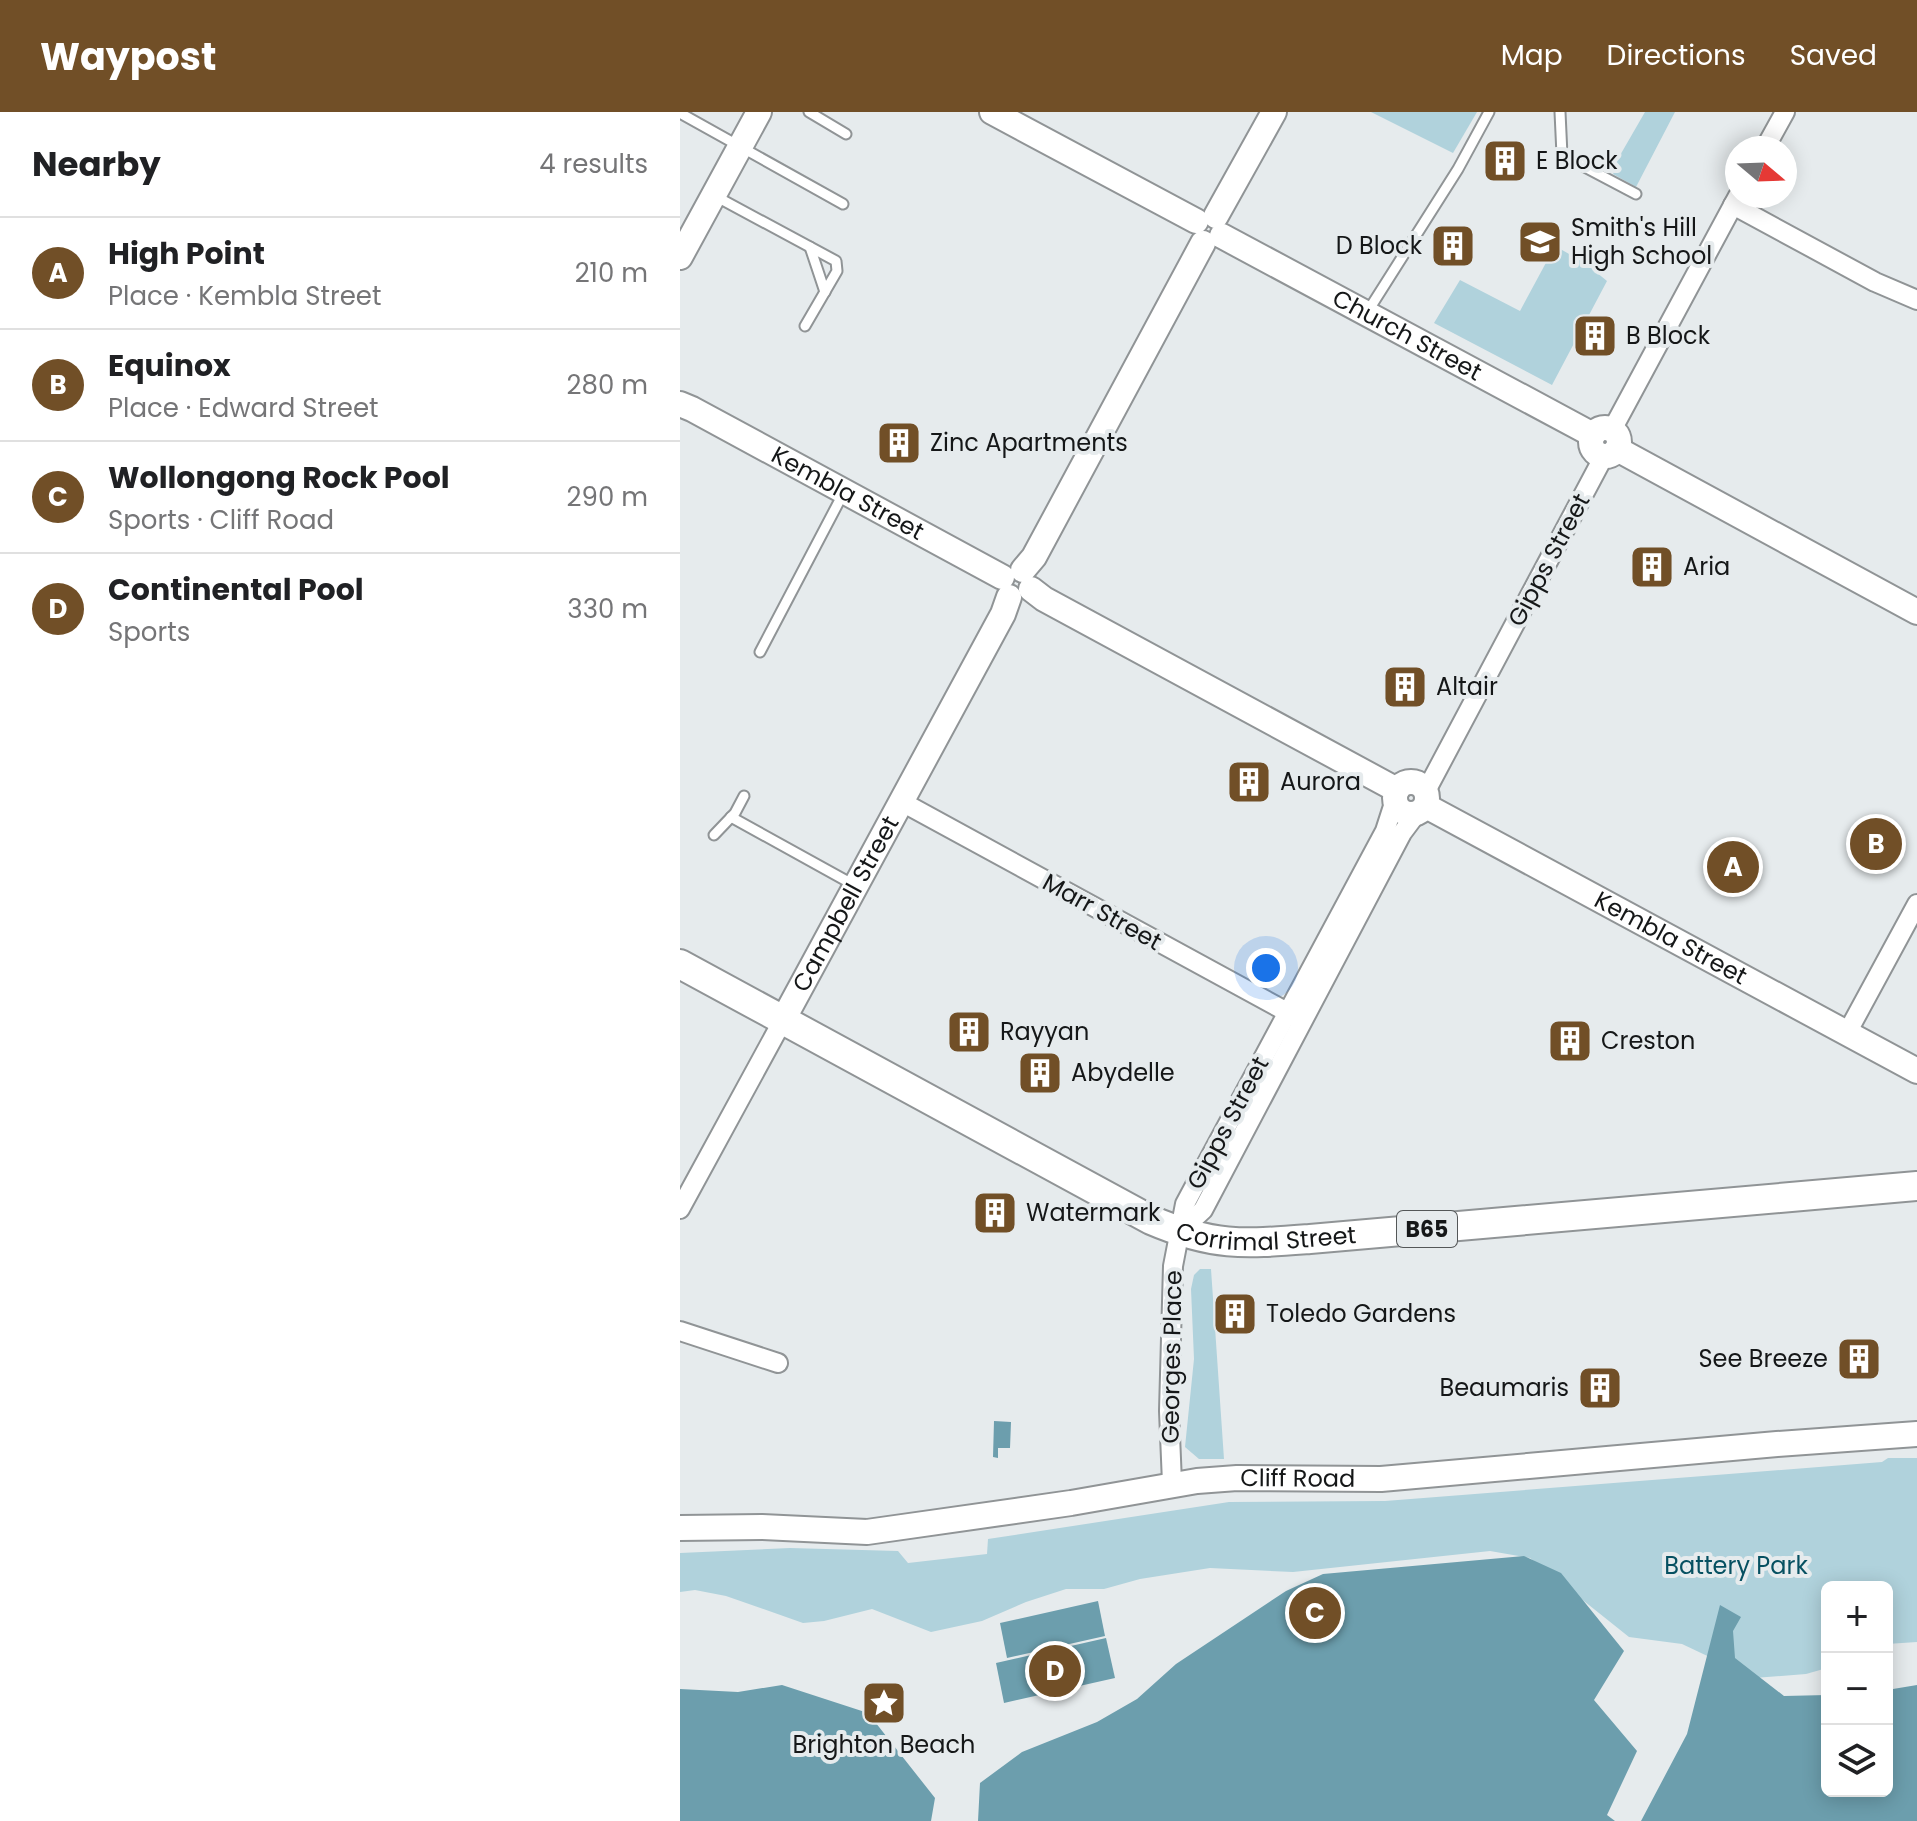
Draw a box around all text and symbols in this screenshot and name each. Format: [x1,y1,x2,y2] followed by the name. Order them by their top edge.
[40,30,216,83] text: Waypost
[1501,36,1563,75] text: Map
[1607,36,1746,75] text: Directions
[1790,36,1877,75] text: Saved
[1725,136,1797,208] north arrow
[1481,137,1529,185] building icon: E Block
[32,140,161,188] text: Nearby
[1536,144,1618,177] place label: E Block
[539,146,648,182] text: 4 results
[1571,211,1712,272] place label: Smith's Hill High School
[1516,218,1564,266] school or university icon: Smith's Hill High School
[1429,222,1477,270] building icon: D Block
[1336,229,1423,262] place label: D Block
[108,232,265,275] text: High Point
[48,255,68,291] text: A
[575,255,648,291] text: 210 m
[108,278,381,314] text: Place · Kembla Street
[1327,281,1488,388] street label: Church Street
[1571,312,1619,360] building icon: B Block
[1626,319,1711,352] place label: B Block
[108,344,231,387] text: Equinox
[49,367,67,403] text: B
[567,367,648,403] text: 280 m
[108,390,378,426] text: Place · Edward Street
[875,419,923,467] building icon: Zinc Apartments
[930,426,1128,459] place label: Zinc Apartments
[766,438,930,548] street label: Kembla Street
[108,456,450,499] text: Wollongong Rock Pool
[48,479,68,515] text: C
[567,479,648,515] text: 290 m
[1500,487,1597,632] street label: Gipps Street
[108,502,334,538] text: Sports · Cliff Road
[1628,543,1676,591] building icon: Aria
[1683,550,1730,583] place label: Aria
[108,568,364,611] text: Continental Pool
[49,591,67,627] text: D
[567,591,648,627] text: 330 m
[108,614,190,650] text: Sports
[1381,663,1429,711] building icon: Altair
[1436,670,1498,703] place label: Altair
[1225,758,1273,806] building icon: Aurora
[1280,765,1361,798] place label: Aurora
[784,810,907,997] street label: Campbell Street
[1850,814,1902,874] pin: B
[1707,837,1759,897] pin: A
[1037,865,1168,958] street label: Marr Street
[1589,883,1753,992] street label: Kembla Street
[1246,948,1286,988] your location
[945,1008,993,1056] building icon: Rayyan
[1000,1015,1089,1048] place label: Rayyan
[1546,1017,1594,1065] building icon: Creston
[1601,1024,1695,1057] place label: Creston
[1016,1049,1064,1097] building icon: Abydelle
[1179,1050,1276,1195] street label: Gipps Street
[1071,1056,1175,1089] place label: Abydelle
[971,1189,1019,1237] building icon: Watermark
[1026,1196,1161,1229] place label: Watermark
[1397,1211,1457,1247] road number: B65
[1172,1214,1357,1258] street label: Corrimal Street
[1153,1270,1190,1444] street label: Georges Place
[1211,1290,1259,1338] building icon: Toledo Gardens
[1266,1297,1456,1330] place label: Toledo Gardens
[1835,1335,1883,1383] building icon: See Breeze
[1699,1342,1828,1375] place label: See Breeze
[1576,1364,1624,1412] building icon: Beaumaris
[1439,1371,1569,1404] place label: Beaumaris
[1240,1461,1355,1495] street label: Cliff Road
[1664,1549,1808,1582] park label: Battery Park
[1821,1581,1893,1797] map controls
[1821,1581,1893,1653] button: +
[1289,1583,1341,1643] pin: C
[1029,1641,1081,1701] pin: D
[1821,1653,1893,1725] button: −
[860,1679,908,1727] place icon: Brighton Beach
[1821,1725,1893,1797] button: layers
[793,1728,975,1761] place label: Brighton Beach

